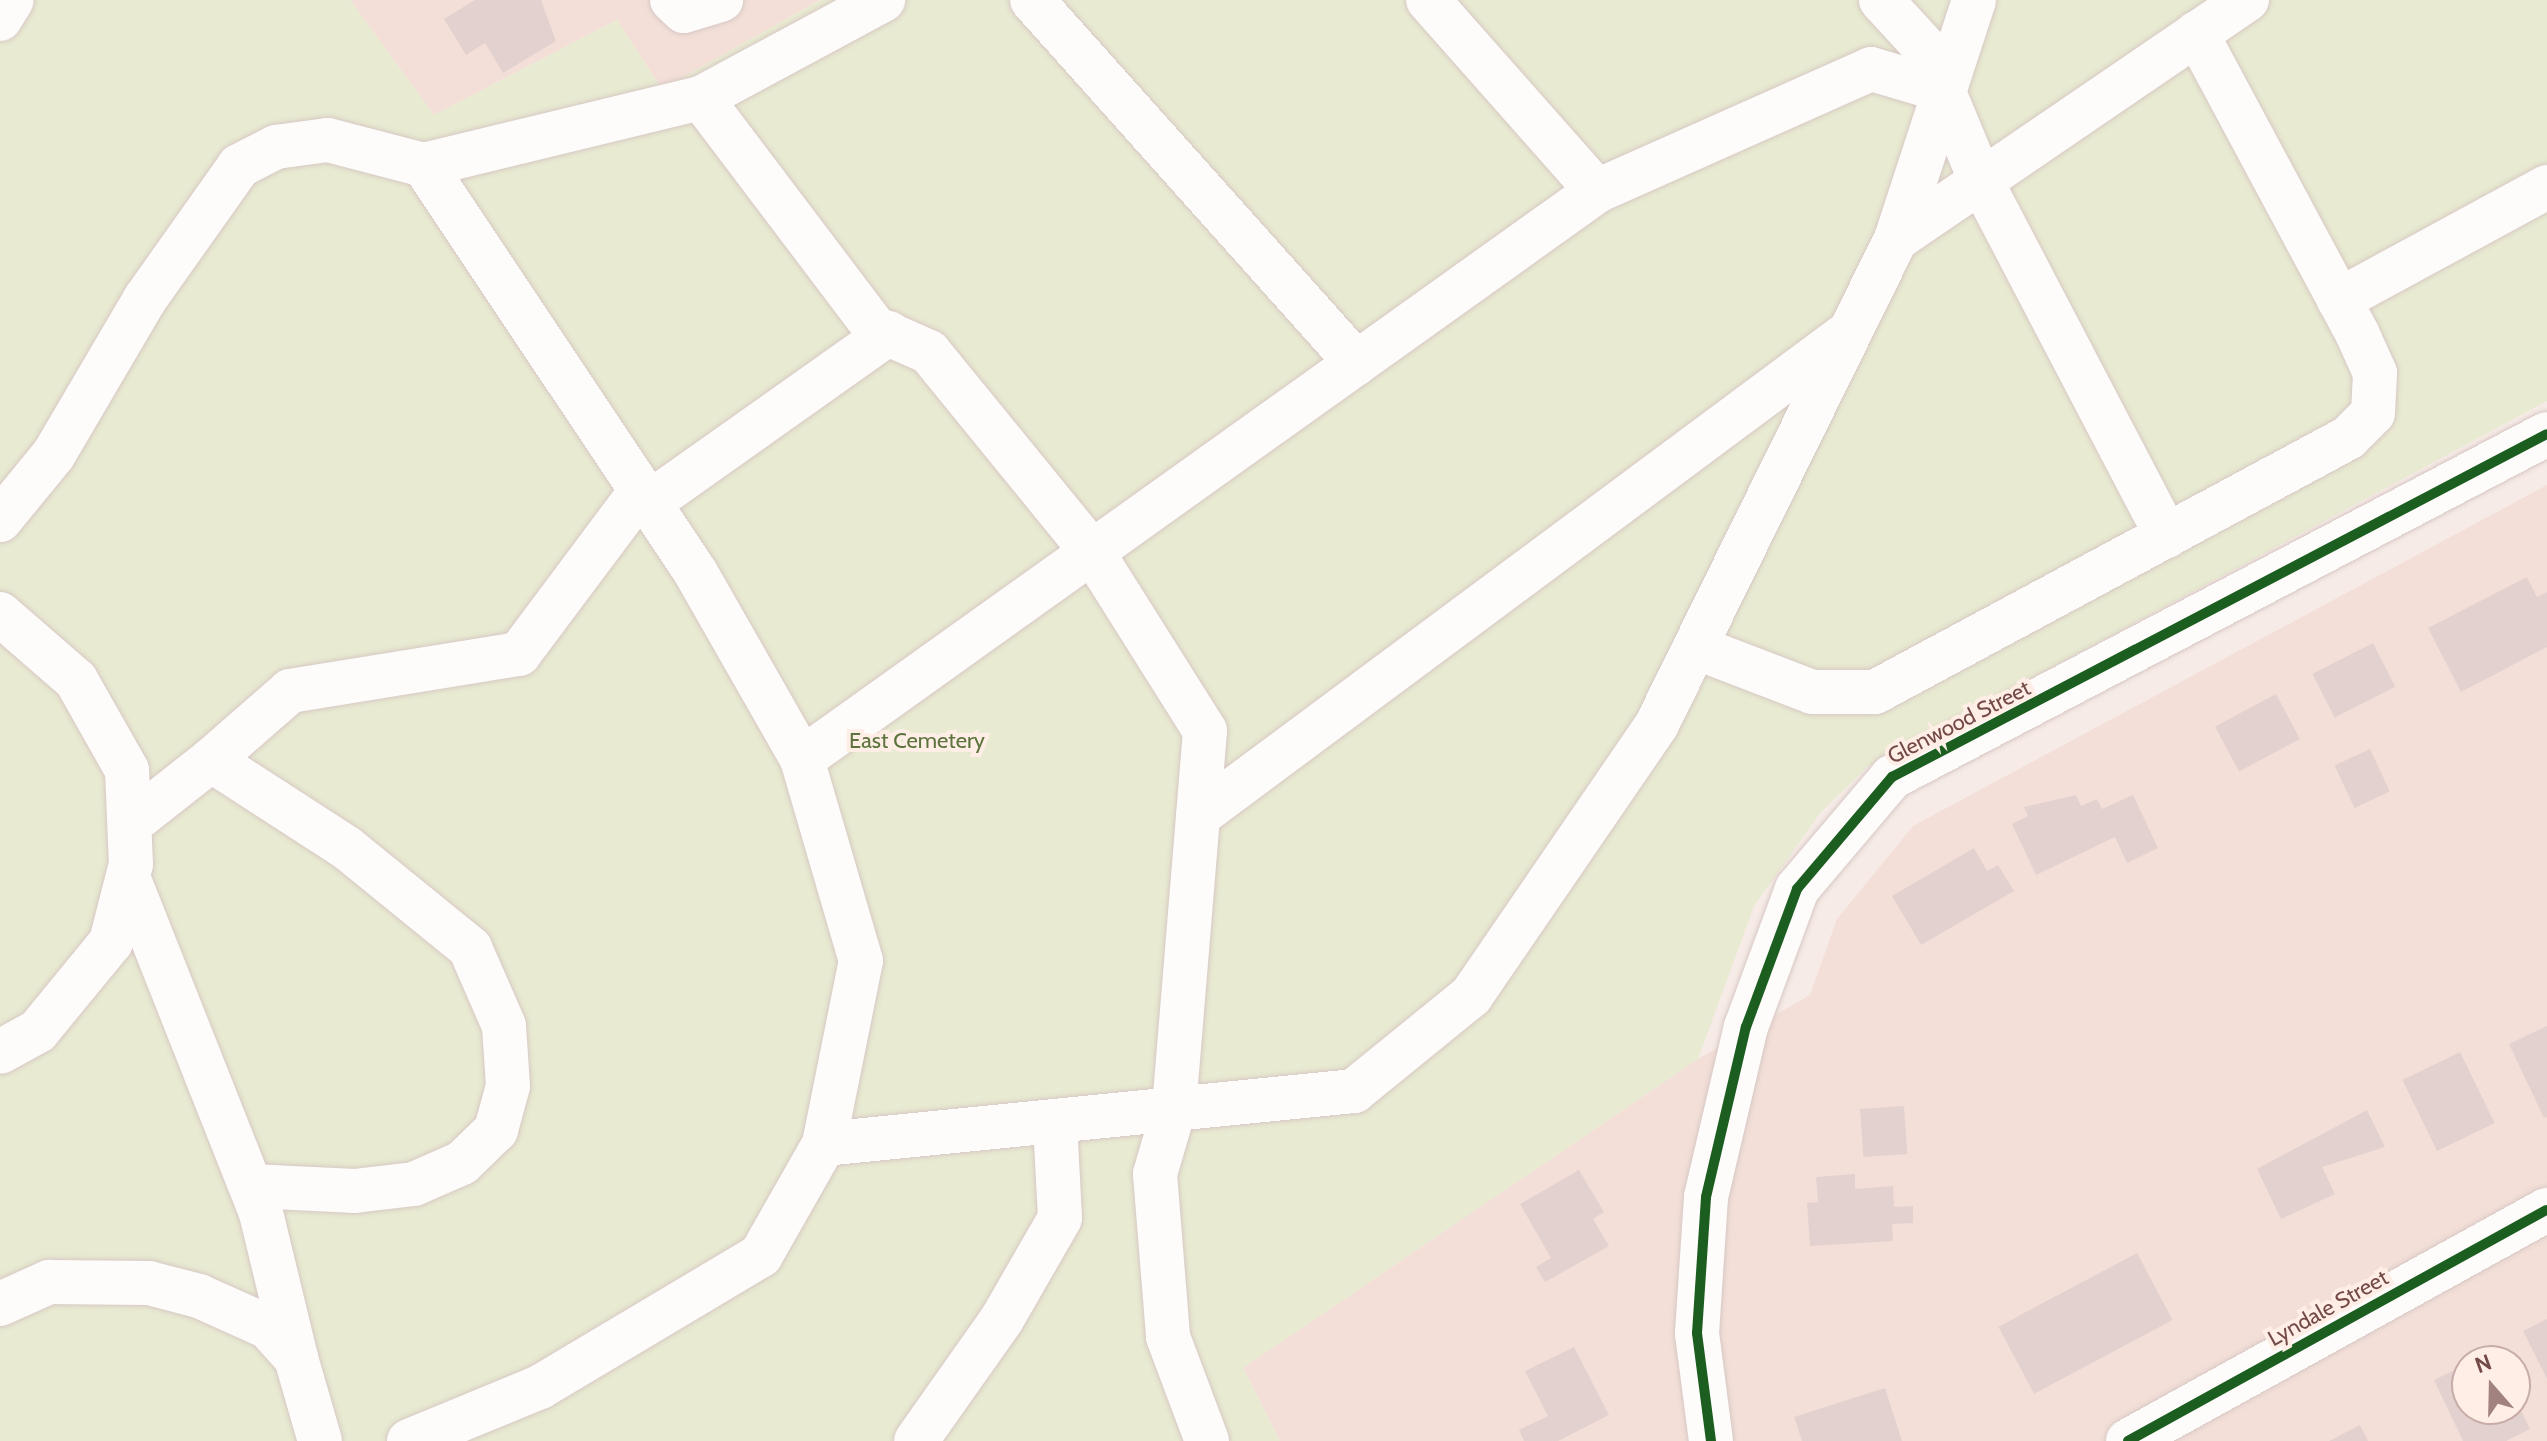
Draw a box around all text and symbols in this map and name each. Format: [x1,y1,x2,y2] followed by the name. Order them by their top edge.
[1883,675,2035,769] street label: Glenwood Street
[849,728,985,754] park label: East Cemetery
[2263,1264,2393,1352] street label: Lyndale Street
[2451,1345,2531,1425] north arrow
[2471,1349,2495,1379] text: N

